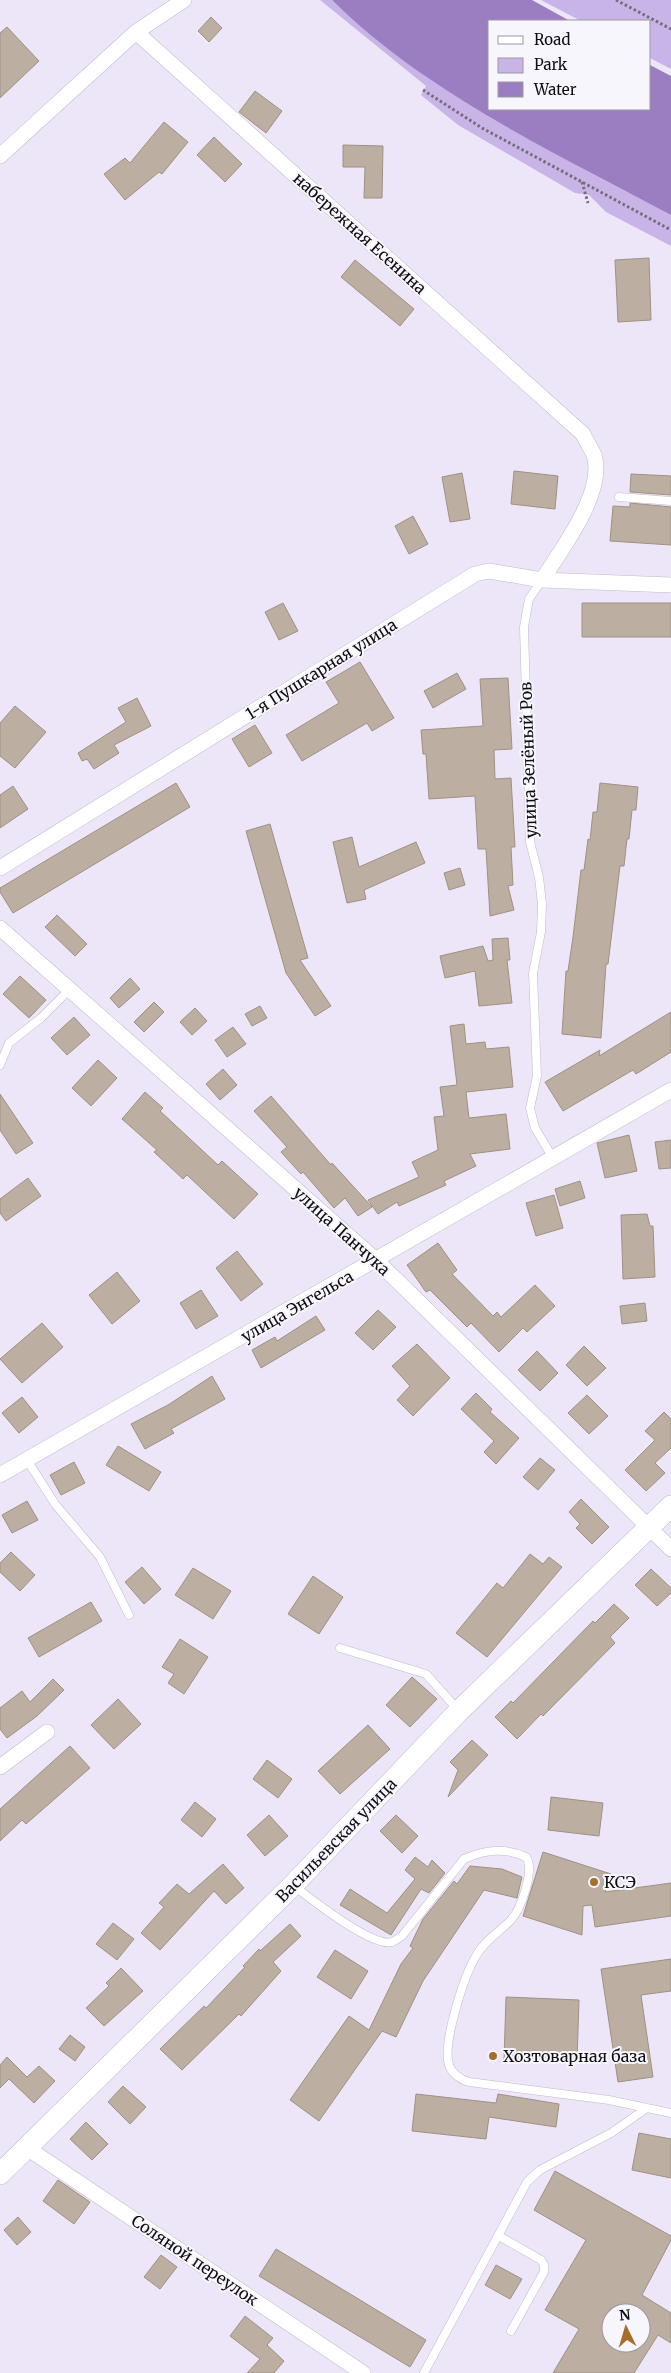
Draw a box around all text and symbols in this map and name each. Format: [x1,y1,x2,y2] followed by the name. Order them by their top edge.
[488,20,651,110] legend
[534,30,570,49] text: Road
[534,55,568,74] text: Park
[533,80,577,99] text: Water
[289,168,431,298] street label: набережная Есенина
[242,614,401,724] street label: 1-я Пушкарная улица
[515,681,541,839] street label: улица Зелёный Ров
[290,1182,395,1280] street label: улица Панчука
[237,1266,357,1346] street label: улица Энгельса
[271,1773,401,1906] street label: Васильевская улица
[604,1872,636,1892] place label: КСЭ
[588,1876,600,1888] marker: КСЭ
[503,2046,647,2066] place label: Хозтоварная база
[487,2050,499,2062] marker: Хозтоварная база
[128,2210,262,2310] street label: Соляной переулок
[601,2303,651,2353] north arrow
[619,2306,631,2324] text: N

